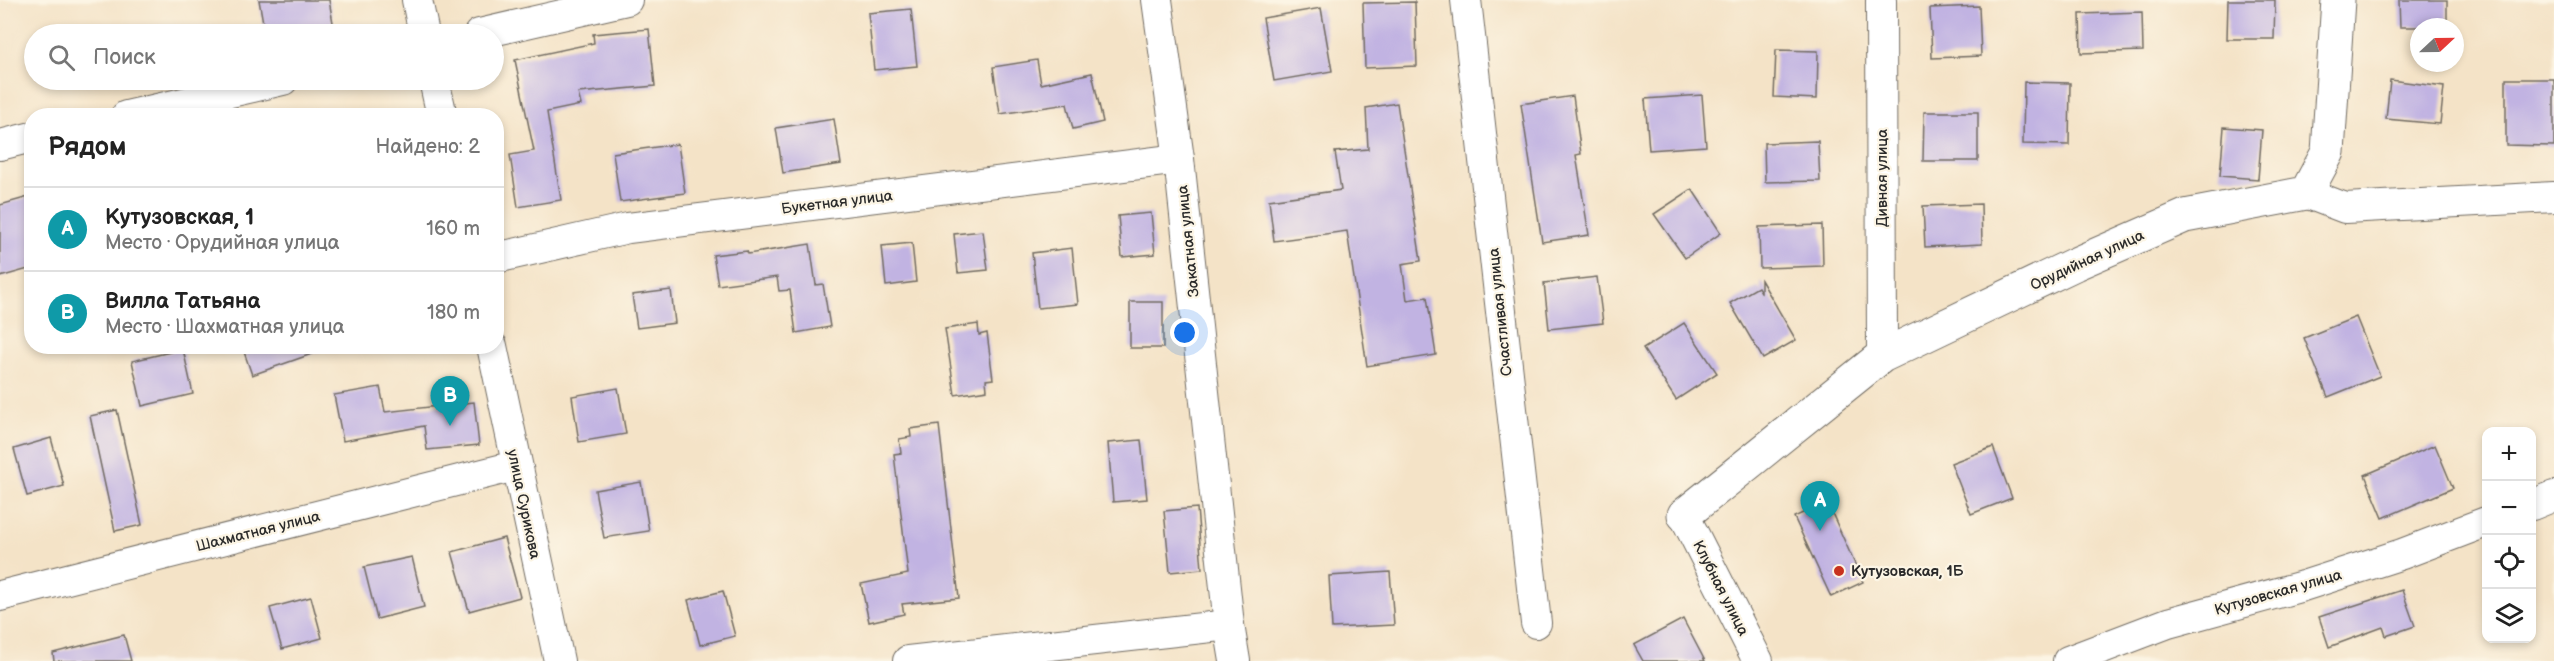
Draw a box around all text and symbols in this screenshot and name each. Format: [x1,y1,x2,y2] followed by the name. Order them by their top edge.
[2410,18,2464,72] north arrow
[24,24,504,90] search box
[45,41,78,74] icon: search
[93,44,156,71] text: Поиск
[1873,129,1892,227] street label: Дивная улица
[48,132,126,163] text: Рядом
[376,135,480,159] text: Найдено: 2
[1173,184,1204,298] street label: Закатная улица
[780,186,894,219] street label: Букетная улица
[105,204,254,231] text: Кутузовская, 1
[61,217,74,241] text: A
[426,217,480,241] text: 160 m
[2027,226,2147,295] street label: Орудийная улица
[105,231,340,255] text: Место · Орудийная улица
[1484,247,1517,377] street label: Счастливая улица
[105,288,260,315] text: Вилла Татьяна
[60,301,75,325] text: B
[427,301,480,325] text: 180 m
[105,315,345,339] text: Место · Шахматная улица
[1170,318,1199,347] your location
[430,376,470,426] pin: B
[2482,427,2536,643] map controls
[2482,427,2536,481] button: +
[503,447,544,561] street label: улица Сурикова
[2482,481,2536,535] button: −
[1800,482,1840,531] pin: A
[194,507,322,556] street label: Шахматная улица
[2482,535,2536,589] button: locate
[1688,537,1753,639] street label: Клубная улица
[1851,562,1964,581] place label: Кутузовская, 1Б
[1832,564,1846,578] marker: Кутузовская, 1Б
[2212,565,2344,620] street label: Кутузовская улица
[2482,589,2536,643] button: layers

